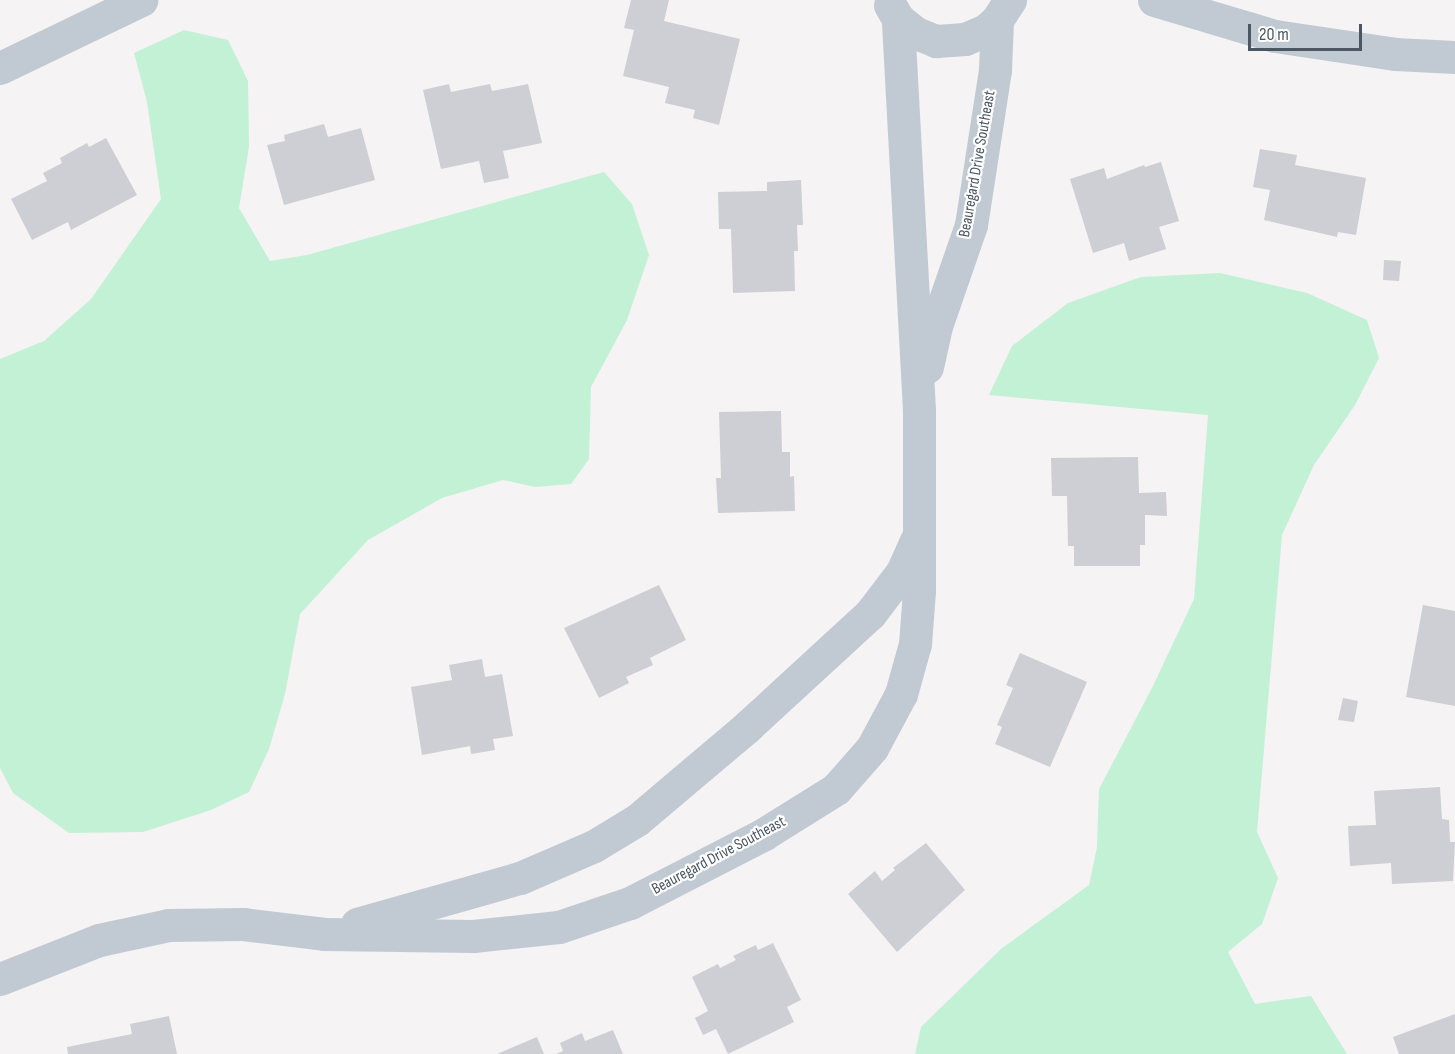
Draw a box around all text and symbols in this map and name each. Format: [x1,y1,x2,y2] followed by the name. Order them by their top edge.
[1251,12,1365,50] scale bar
[1259,24,1289,45] text: 20 m
[956,89,1000,239] street label: Beauregard Drive Southeast
[649,813,789,899] street label: Beauregard Drive Southeast

